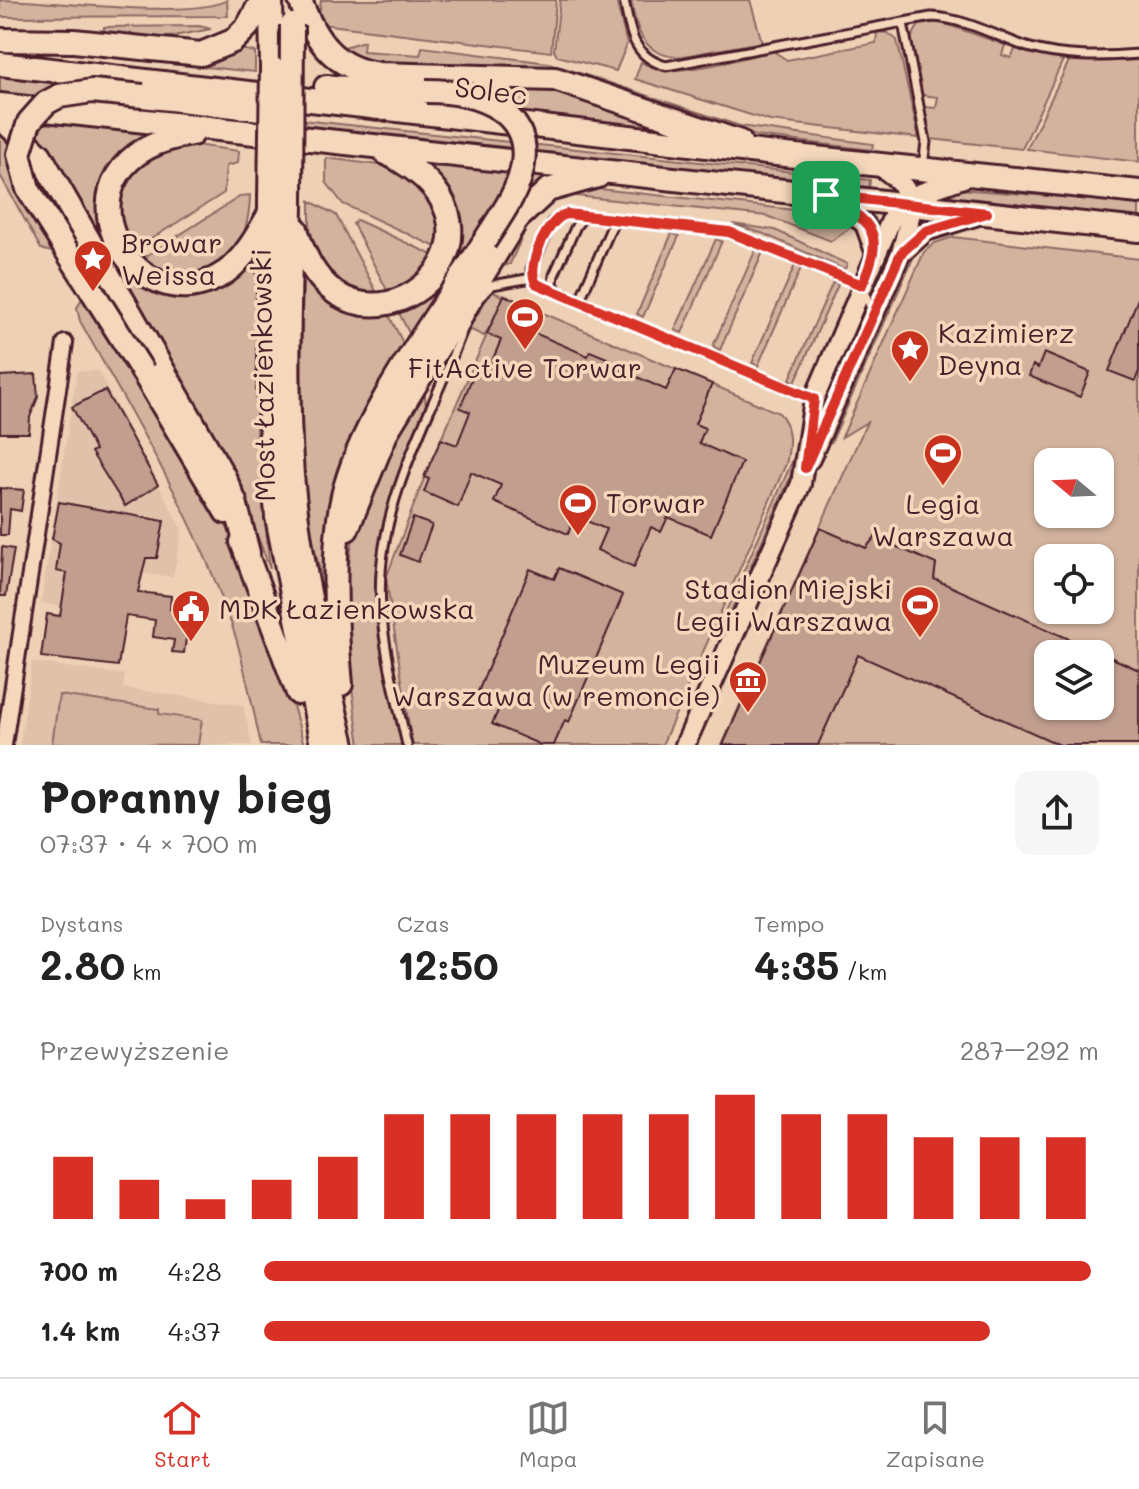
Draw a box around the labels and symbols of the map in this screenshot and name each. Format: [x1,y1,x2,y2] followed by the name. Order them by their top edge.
[453,68,530,112] street label: Solec
[792,161,860,229] pin
[121,224,222,292] place label: Browar Weissa
[72,238,114,293] place icon: Browar Weissa
[242,248,282,502] street label: Most Łazienkowski
[504,296,546,351] sports icon: FitActive Torwar
[938,314,1074,382] place label: Kazimierz Deyna
[889,328,931,383] place icon: Kazimierz Deyna
[408,349,642,385] place label: FitActive Torwar
[922,432,964,487] sports icon: Legia Warszawa
[1034,448,1114,528] north arrow
[557,482,599,537] sports icon: Torwar
[606,484,706,520] place label: Torwar
[872,485,1014,553] place label: Legia Warszawa
[676,570,892,638] place label: Stadion Miejski Legii Warszawa
[899,584,941,639] sports icon: Stadion Miejski Legii Warszawa
[170,588,212,643] public building icon: MDK Łazienkowska
[219,590,475,626] place label: MDK Łazienkowska
[391,645,720,713] place label: Muzeum Legii Warszawa (w remoncie)
[727,659,769,714] museum icon: Muzeum Legii Warszawa (w remoncie)

